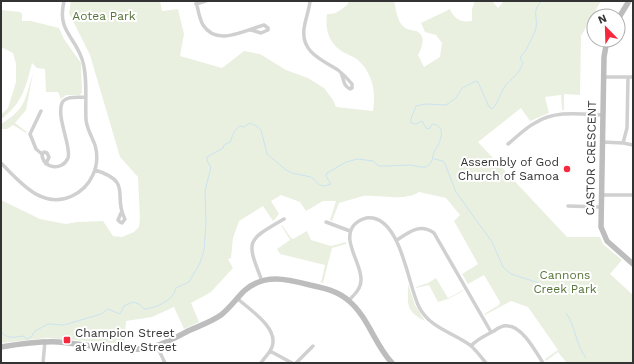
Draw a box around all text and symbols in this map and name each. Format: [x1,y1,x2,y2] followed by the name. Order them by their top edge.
[586,8,626,48] north arrow
[72,9,136,23] park label: Aotea Park
[596,12,609,27] text: N
[583,100,599,216] street label: CASTOR CRESCENT
[458,155,559,183] place label: Assembly of God Church of Samoa
[562,164,572,174] marker: Assembly of God Church of Samoa
[533,268,597,296] park label: Cannons Creek Park
[75,326,176,354] place label: Champion Street at Windley Street
[62,335,72,345] marker: Champion Street at Windley Street

